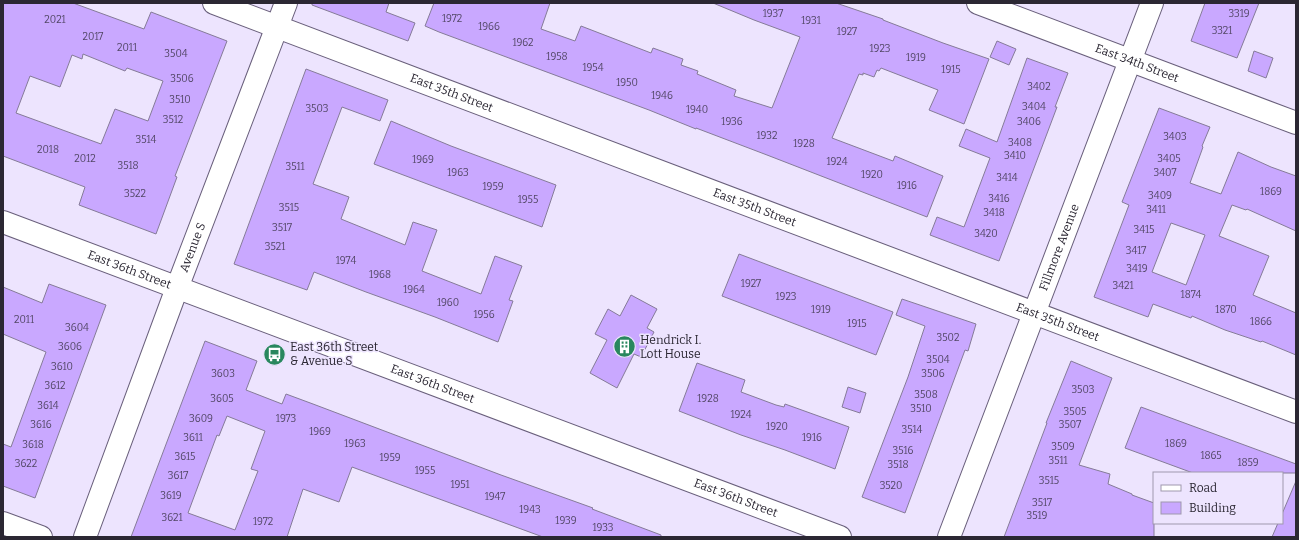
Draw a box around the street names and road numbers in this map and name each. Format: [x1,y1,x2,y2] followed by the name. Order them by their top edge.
[1093,41,1181,85] street label: East 34th Street
[408,71,496,115] street label: East 35th Street
[711,185,799,230] street label: East 35th Street
[1036,202,1082,293] street label: Fillmore Avenue
[177,221,208,274] street label: Avenue S
[86,247,174,292] street label: East 36th Street
[1014,300,1102,344] street label: East 35th Street
[389,362,477,406] street label: East 36th Street
[692,476,780,520] street label: East 36th Street

